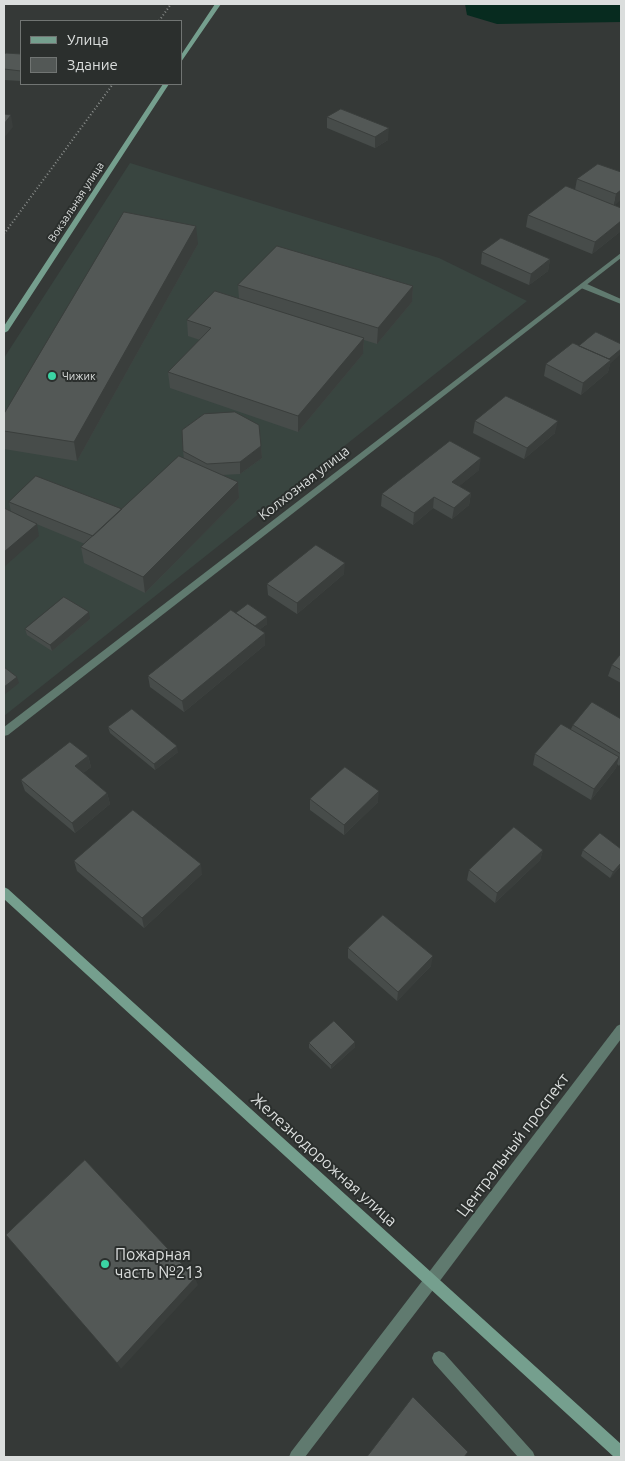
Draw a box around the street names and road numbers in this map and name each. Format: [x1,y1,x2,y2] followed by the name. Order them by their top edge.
[45,160,107,244] street label: Вокзальная улица
[255,442,353,524] street label: Колхозная улица
[453,1069,573,1221] street label: Центральный проспект
[247,1089,401,1231] street label: Железнодорожная улица

